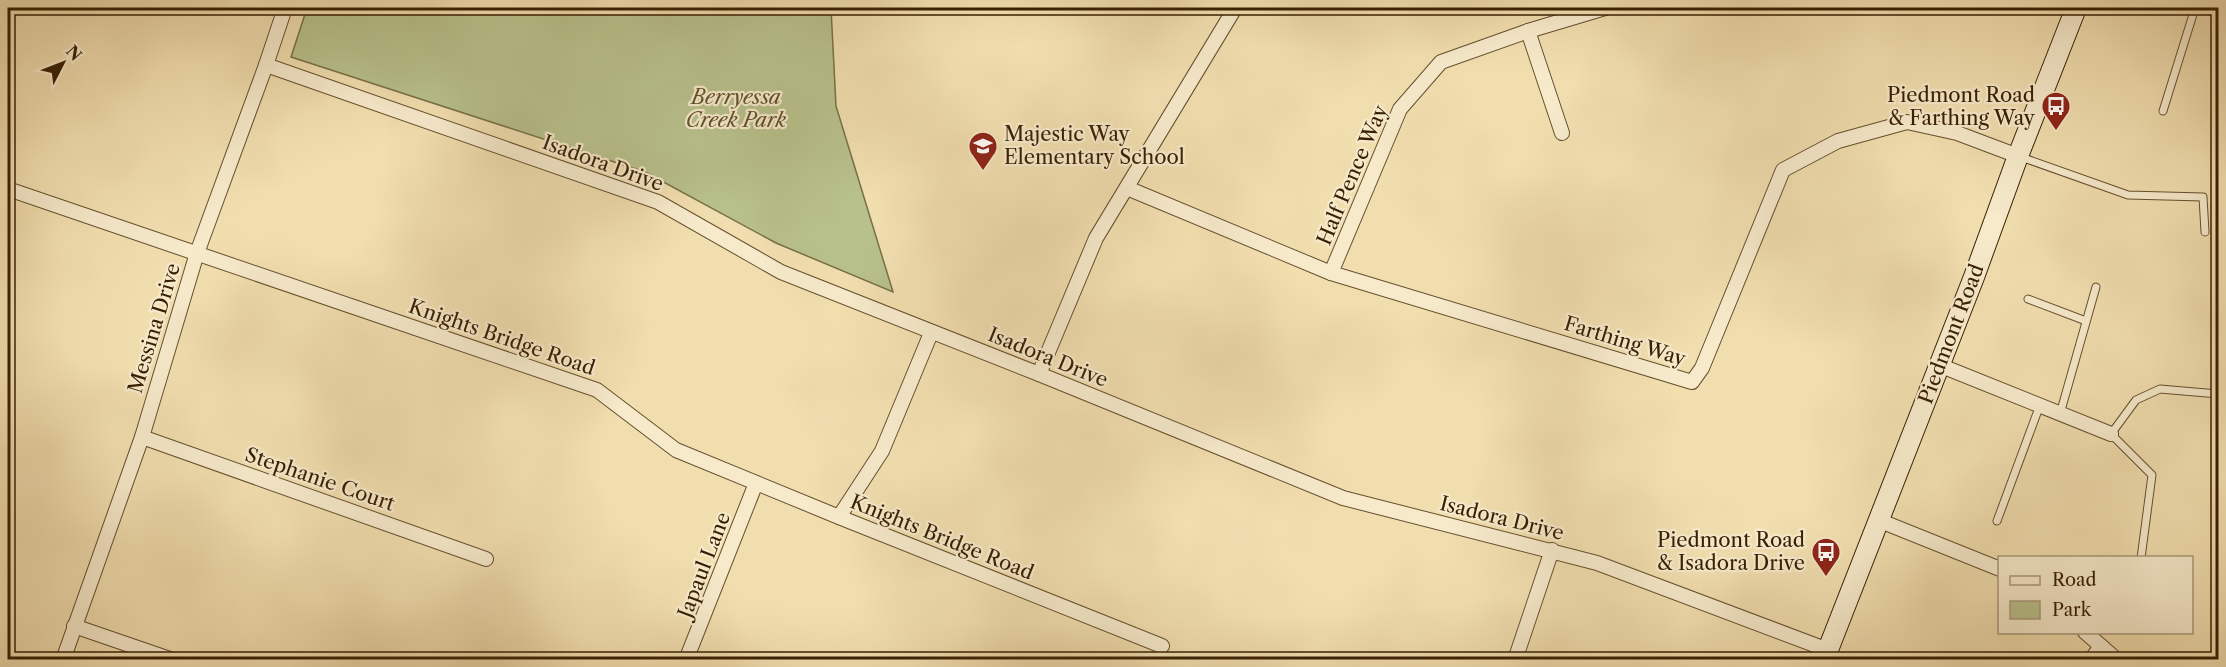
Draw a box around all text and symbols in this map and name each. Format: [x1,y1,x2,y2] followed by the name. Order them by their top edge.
[33,33,93,93] north arrow
[62,41,86,65] text: N
[1887,83,2036,130] place label: Piedmont Road & Farthing Way
[686,85,787,132] park label: Berryessa Creek Park
[2040,90,2072,132] bus stop icon: Piedmont Road & Farthing Way
[1312,101,1393,249] street label: Half Pence Way
[1004,122,1185,169] place label: Majestic Way Elementary School
[539,130,667,196] street label: Isadora Drive
[967,130,999,172] school or university icon: Majestic Way Elementary School
[123,260,185,396] street label: Messina Drive
[1913,261,1989,407] street label: Piedmont Road
[406,294,598,380] street label: Knights Bridge Road
[1561,311,1690,371] street label: Farthing Way
[985,322,1111,392] street label: Isadora Drive
[242,442,398,516] street label: Stephanie Court
[847,489,1037,585] street label: Knights Bridge Road
[1437,491,1567,545] street label: Isadora Drive
[672,509,735,624] street label: Japaul Lane
[1657,528,1805,575] place label: Piedmont Road & Isadora Drive
[1810,536,1842,578] bus stop icon: Piedmont Road & Isadora Drive
[1998,556,2193,634] legend
[2052,569,2097,591] text: Road
[2052,599,2093,621] text: Park

